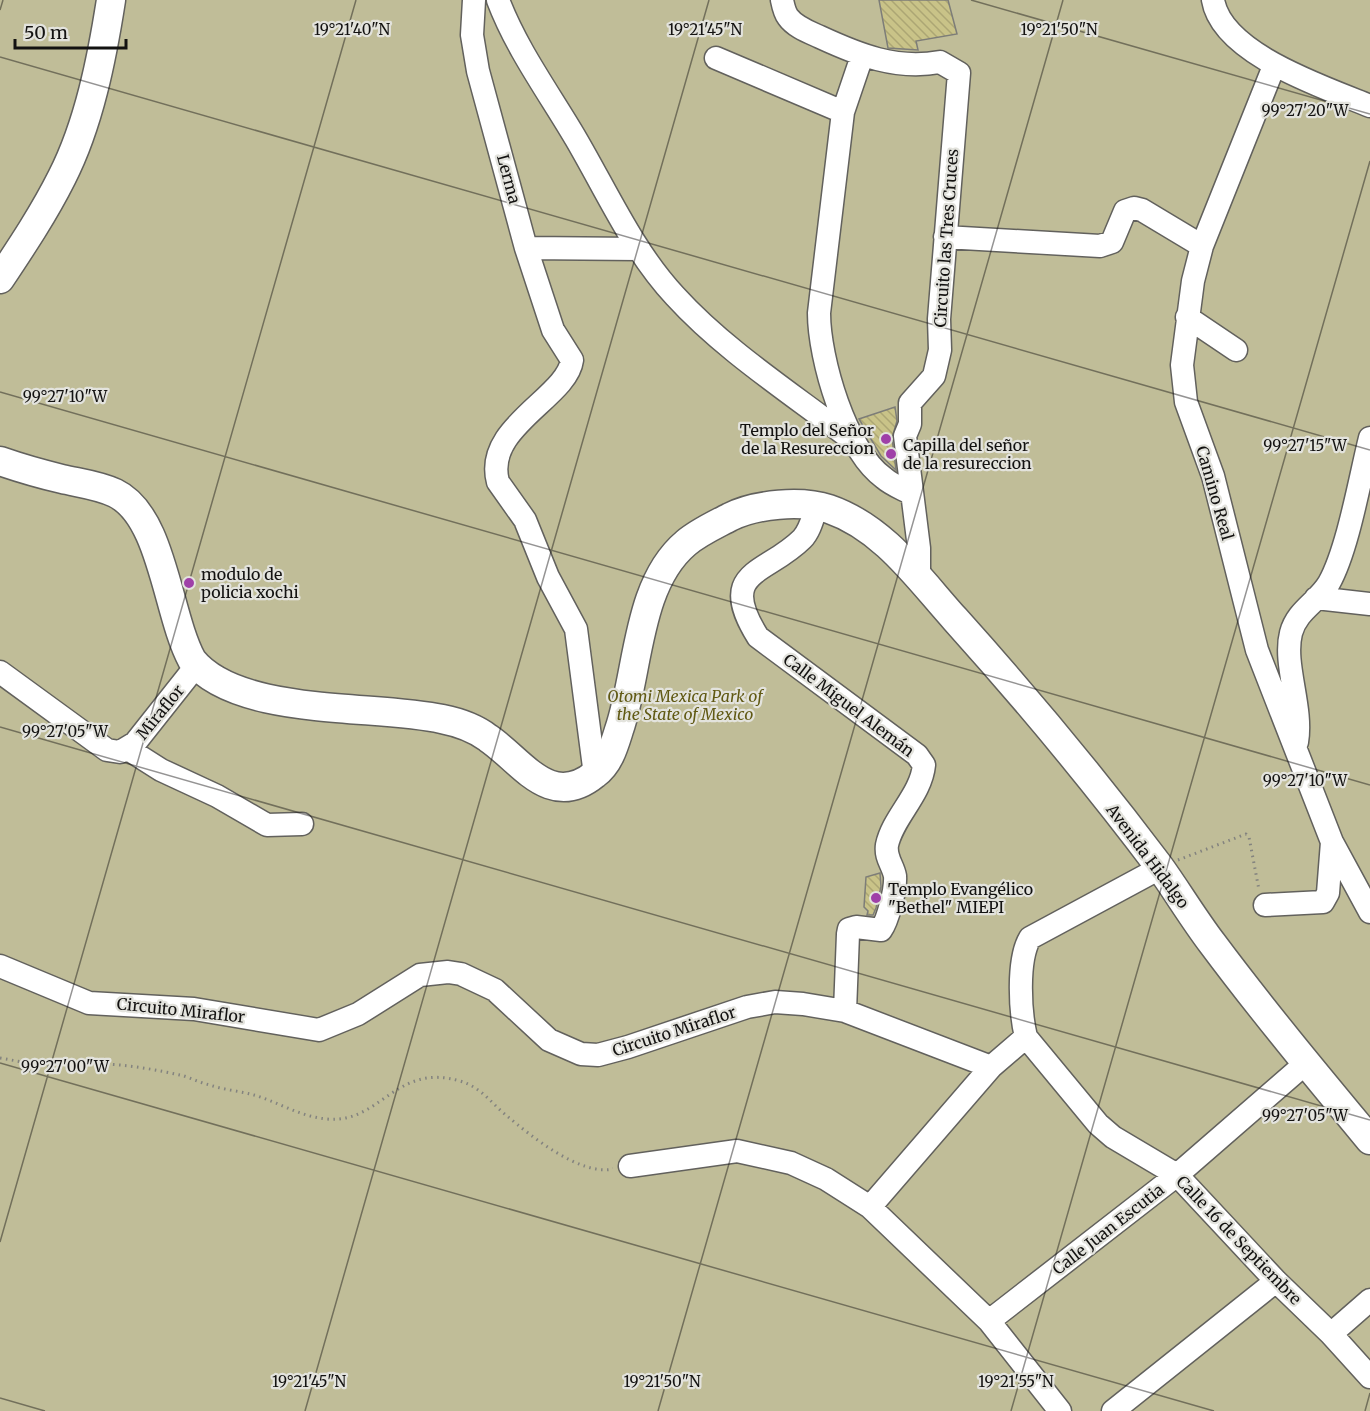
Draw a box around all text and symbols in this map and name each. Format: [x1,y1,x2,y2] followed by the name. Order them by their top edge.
[15,12,126,50] scale bar
[314,20,391,39] text: 19°21'40"N
[668,20,742,39] text: 19°21'45"N
[1020,20,1098,39] text: 19°21'50"N
[24,21,68,44] text: 50 m
[1261,101,1350,120] text: 99°27'20"W
[930,148,962,328] street label: Circuito las Tres Cruces
[493,152,525,206] street label: Lerma
[23,387,108,406] text: 99°27'10"W
[740,420,874,458] place label: Templo del Señor de la Resureccion
[879,432,893,446] marker: Templo del Señor de la Resureccion
[903,435,1032,473] place label: Capilla del señor de la resureccion
[1263,436,1348,455] text: 99°27'15"W
[1192,444,1238,542] street label: Camino Real
[884,447,898,461] marker: Capilla del señor de la resureccion
[201,564,299,602] place label: modulo de policia xochi
[182,576,196,590] marker: modulo de policia xochi
[780,649,919,761] street label: Calle Miguel Alemán
[132,681,188,743] street label: Miraflor
[607,686,764,724] park label: Otomi Mexica Park of the State of Mexico
[22,722,109,741] text: 99°27'05"W
[1263,771,1348,790] text: 99°27'10"W
[1102,799,1194,912] street label: Avenida Hidalgo
[888,879,1033,917] place label: Templo Evangélico "Bethel" MIEPI
[869,891,883,905] marker: Templo Evangélico "Bethel" MIEPI
[116,993,246,1027] street label: Circuito Miraflor
[610,1002,738,1060] street label: Circuito Miraflor
[21,1057,110,1076] text: 99°27'00"W
[1262,1106,1349,1125] text: 99°27'05"W
[1172,1171,1306,1309] street label: Calle 16 de Septiembre
[1048,1179,1168,1279] street label: Calle Juan Escutia
[272,1372,346,1391] text: 19°21'45"N
[623,1372,701,1391] text: 19°21'50"N
[978,1372,1054,1391] text: 19°21'55"N

